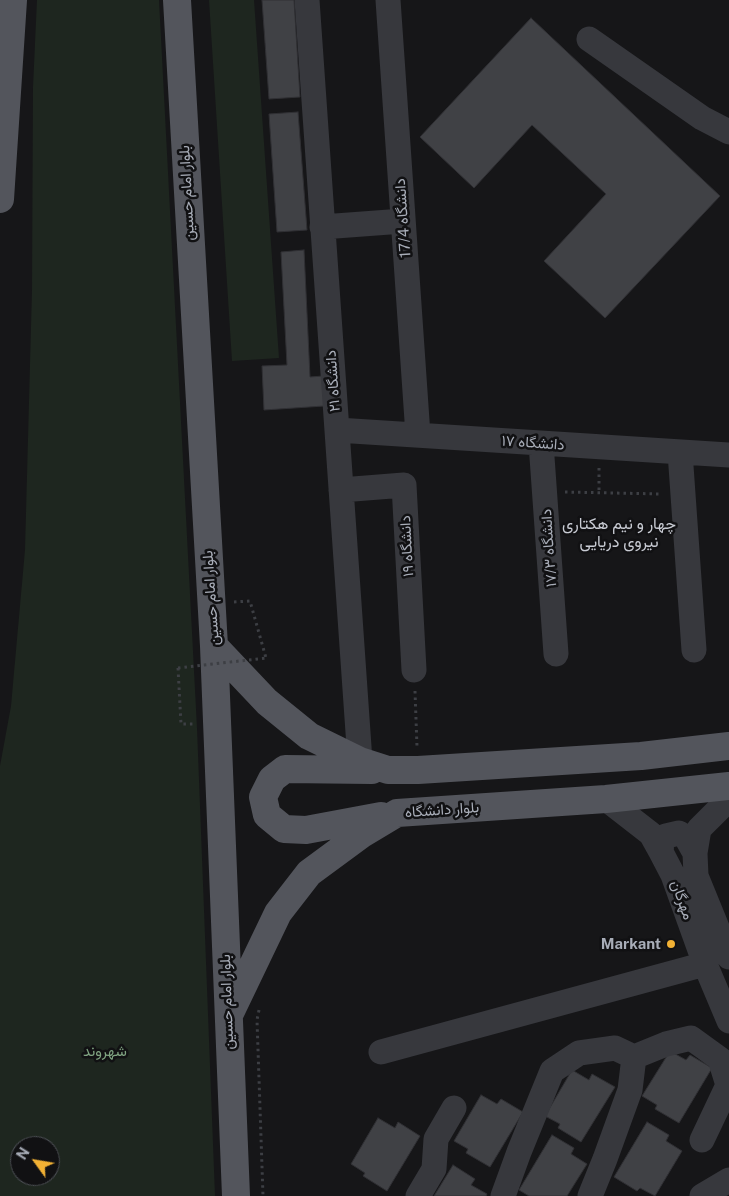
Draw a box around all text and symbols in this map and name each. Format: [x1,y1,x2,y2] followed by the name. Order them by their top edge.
[176,145,198,241] street label: بلوار امام حسین
[391,178,415,258] street label: دانشگاه 17/4
[322,349,344,413] street label: دانشگاه ۲۱
[501,432,565,454] street label: دانشگاه ۱۷
[537,508,561,588] street label: دانشگاه ۱۷/۳
[562,514,676,552] district label: چهار و نیم هکتاری نیروی دریایی
[396,515,418,577] street label: دانشگاه ۱۹
[199,550,223,646] street label: بلوار امام حسین
[404,798,480,822] street label: بلوار دانشگاه
[667,878,697,922] street label: مهرگان
[601,935,661,953] place label: Markant
[665,938,677,950] marker: Markant
[216,954,238,1050] street label: بلوار امام حسین
[83,1042,127,1060] park label: شهروند
[10,1136,60,1186] north arrow
[13,1145,33,1162] text: N

